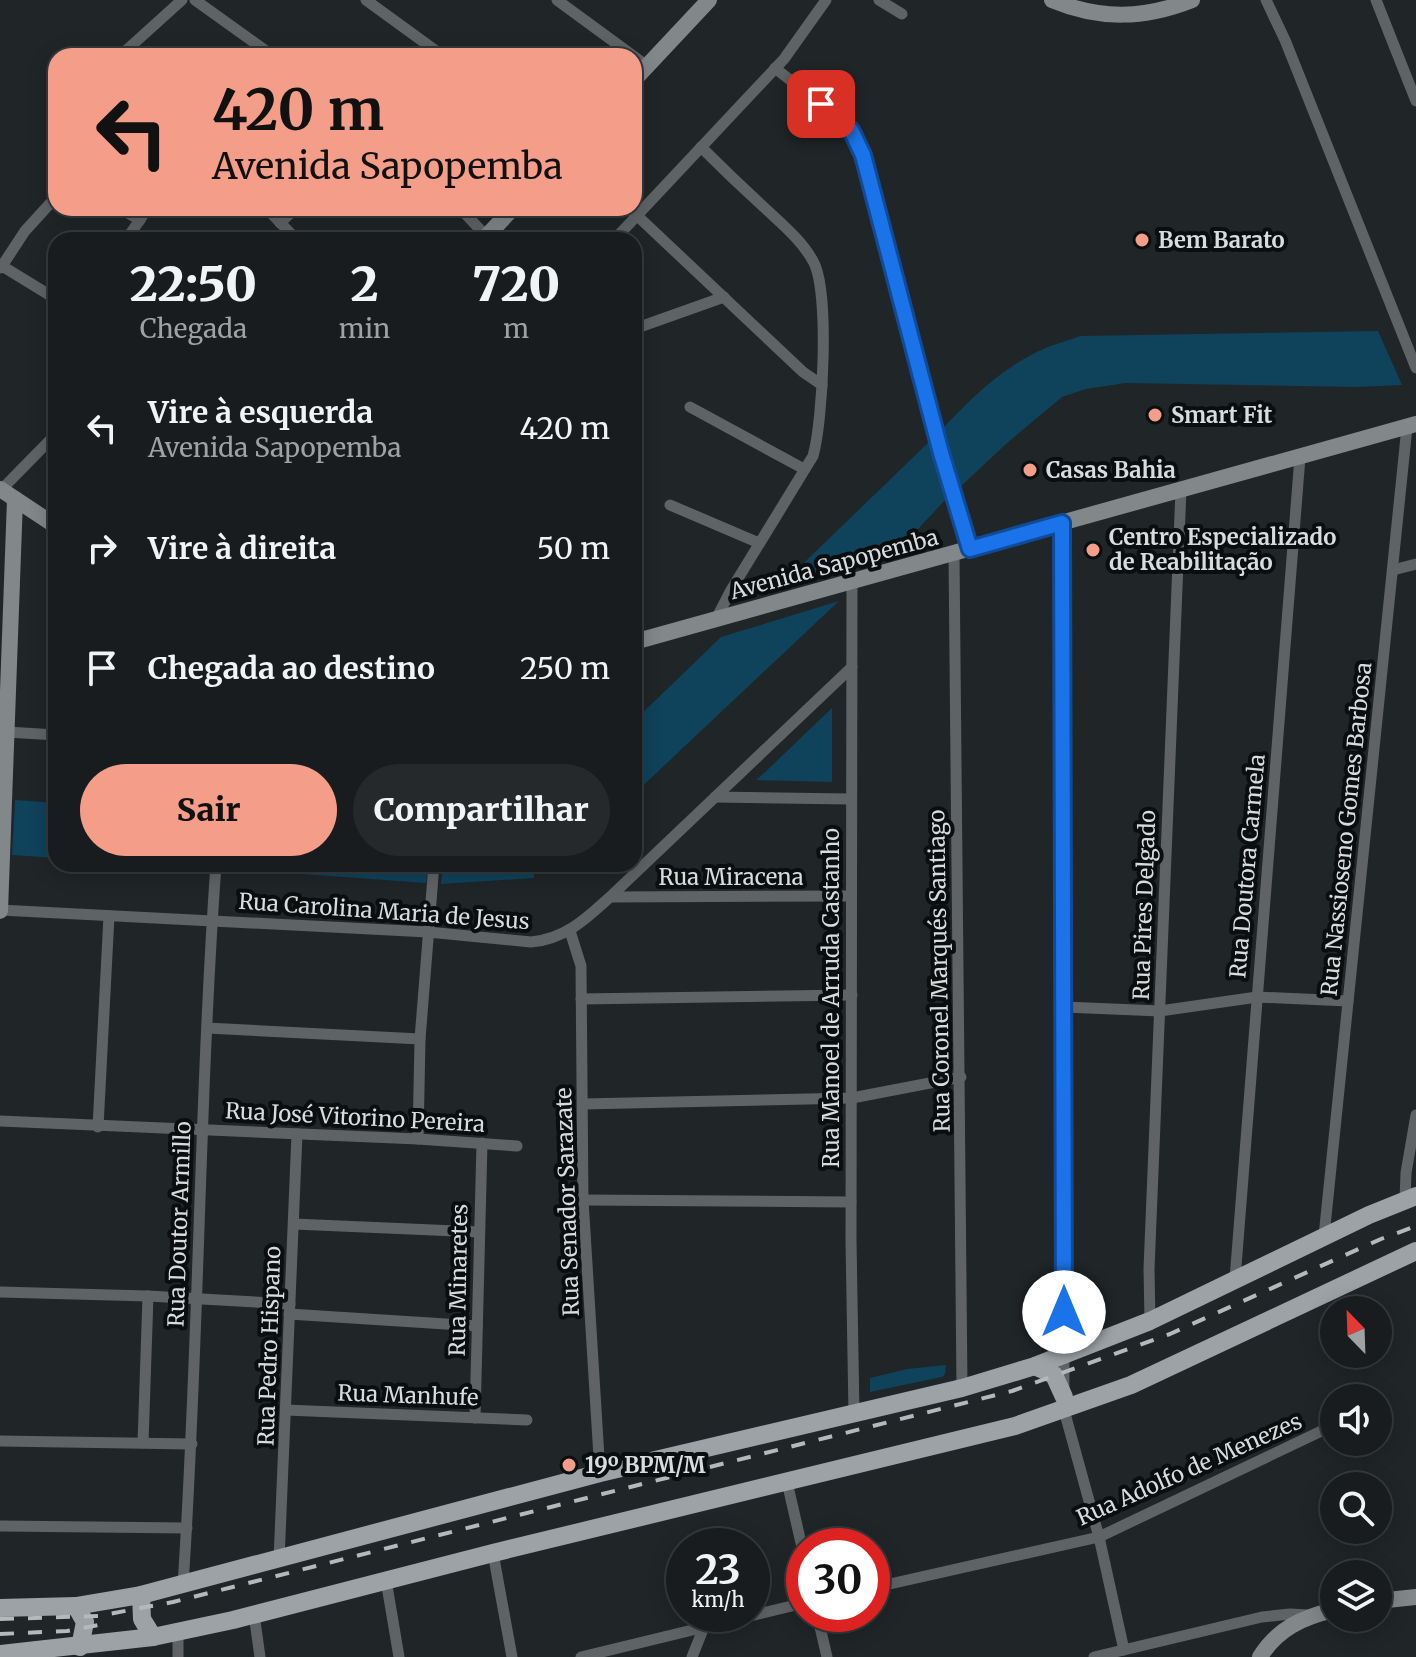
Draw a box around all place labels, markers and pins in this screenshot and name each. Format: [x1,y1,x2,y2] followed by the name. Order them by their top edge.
[787,70,855,138] pin
[1158,226,1285,254] place label: Bem Barato
[1133,231,1151,249] marker: Bem Barato
[1171,401,1272,429] place label: Smart Fit
[1146,406,1164,424] marker: Smart Fit
[1046,456,1176,484] place label: Casas Bahia
[1021,461,1039,479] marker: Casas Bahia
[1109,523,1336,576] place label: Centro Especializado de Reabilitação
[1084,541,1102,559] marker: Centro Especializado de Reabilitação
[585,1451,706,1479] place label: 19º BPM/M
[560,1456,578,1474] marker: 19º BPM/M

